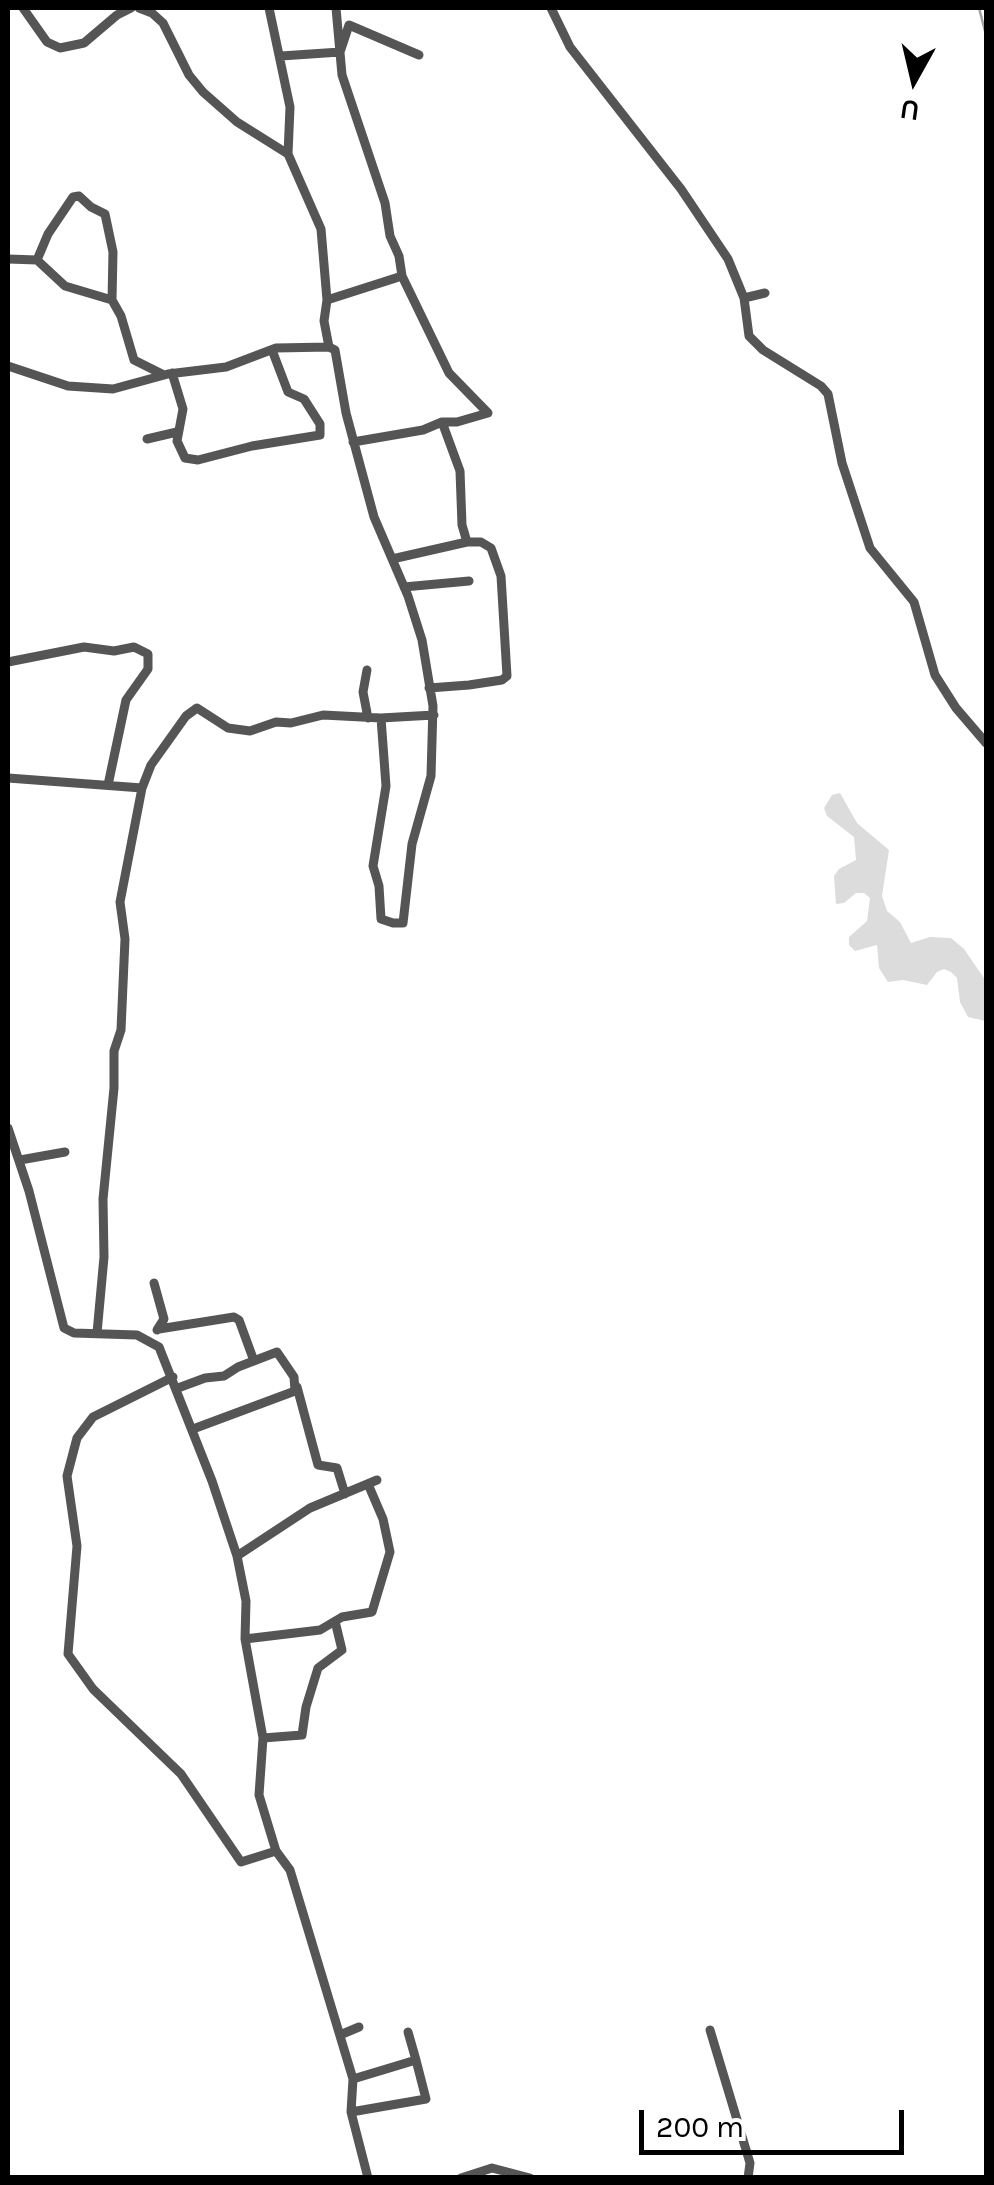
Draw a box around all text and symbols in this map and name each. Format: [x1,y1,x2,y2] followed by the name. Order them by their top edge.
[864,30,964,130] north arrow
[898,93,922,128] text: U
[644,2090,909,2152] scale bar
[656,2109,744,2145] text: 200 m

